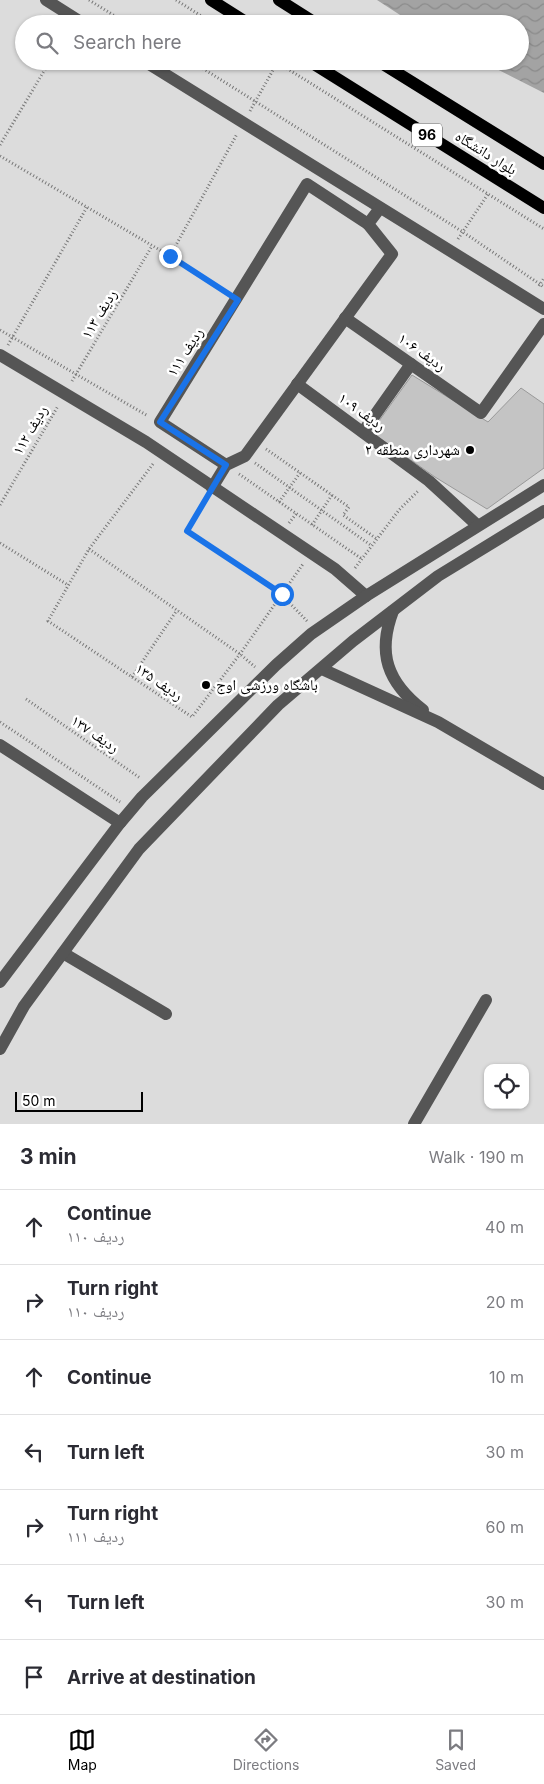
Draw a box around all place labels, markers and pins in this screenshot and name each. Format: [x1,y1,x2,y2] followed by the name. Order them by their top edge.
[365,440,460,460] place label: شهرداری منطقه ۲
[464,444,476,456] marker: شهرداری منطقه ۲
[216,675,318,695] place label: باشگاه ورزشی اوج
[200,679,212,691] marker: باشگاه ورزشی اوج

